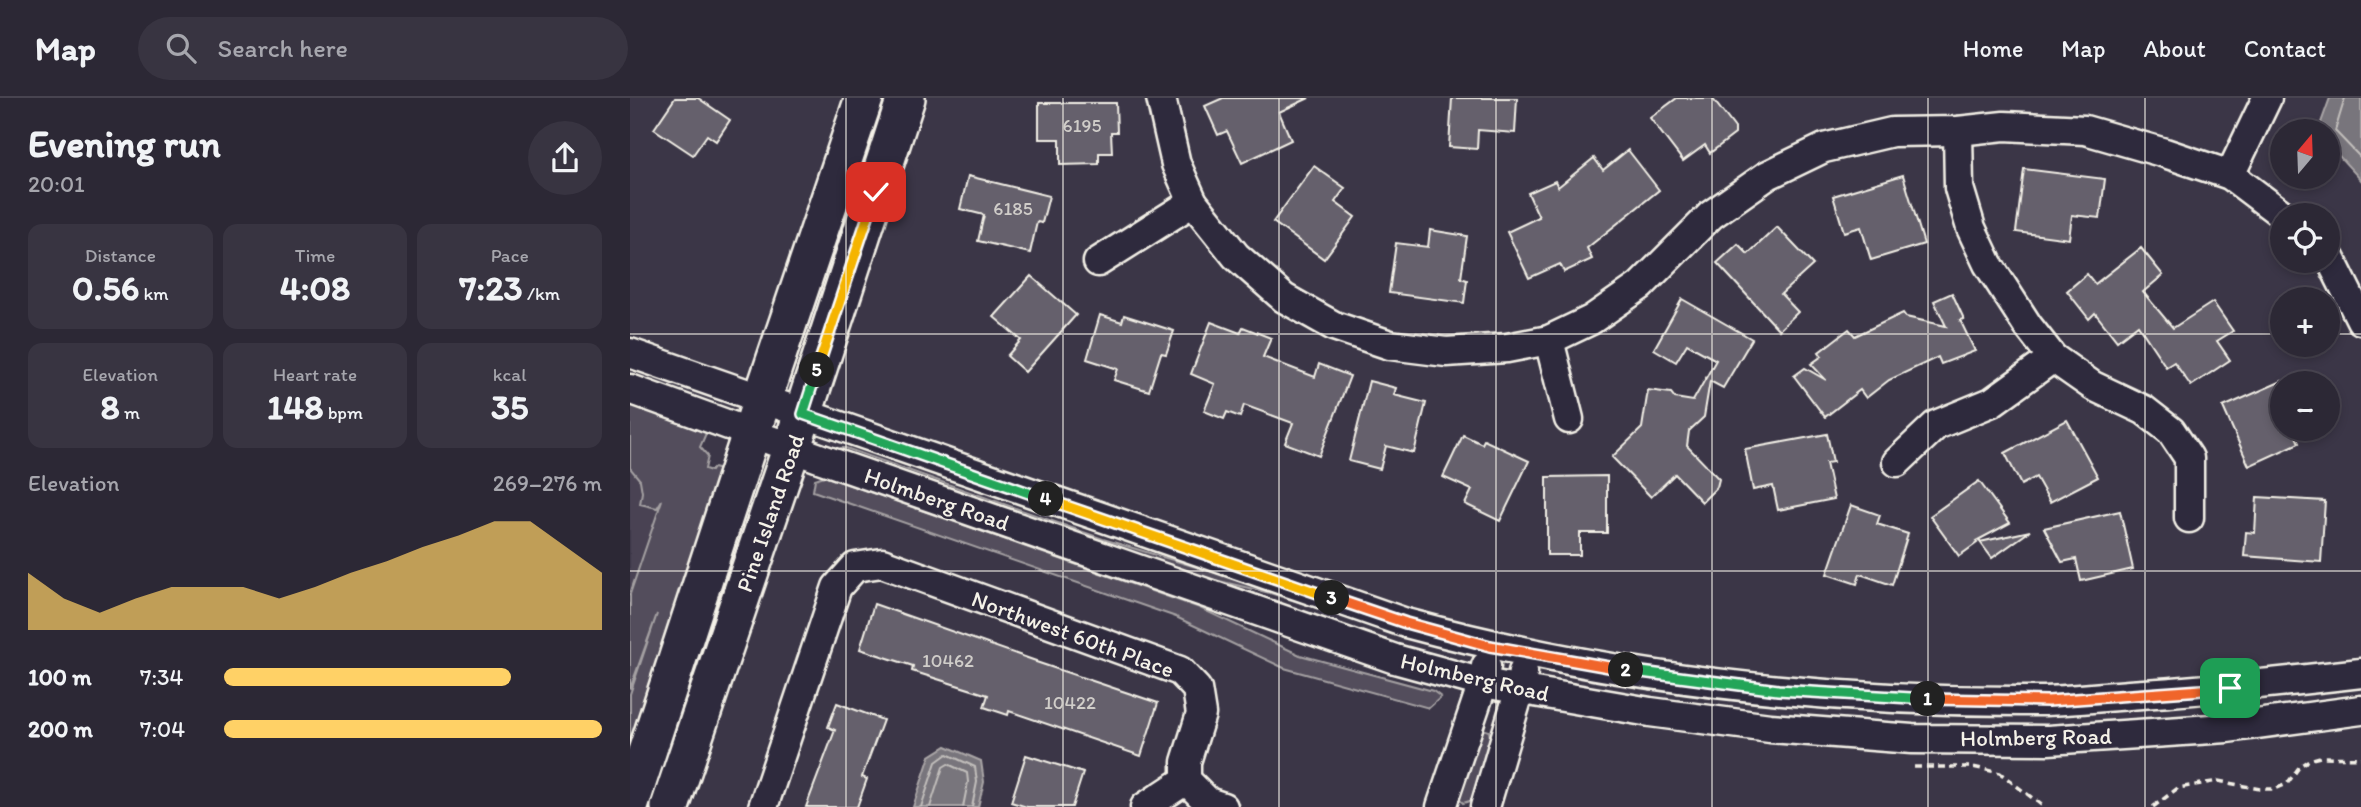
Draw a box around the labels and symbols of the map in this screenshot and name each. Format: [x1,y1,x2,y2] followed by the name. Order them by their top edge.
[1063,114,1101,137] house number: 6195
[2270,119,2340,189] north arrow
[846,162,906,222] pin
[993,197,1033,220] house number: 6185
[800,352,834,388] pin: 5
[730,430,810,596] street label: Pine Island Road
[861,461,1014,537] street label: Holmberg Road
[1028,482,1064,516] pin: 4
[1314,580,1350,616] pin: 3
[968,584,1178,684] street label: Northwest 60th Place
[1398,646,1553,708] street label: Holmberg Road
[922,649,974,672] house number: 10462
[1608,652,1644,688] pin: 2
[2200,658,2260,718] pin
[1910,682,1946,716] pin: 1
[1044,691,1096,714] house number: 10422
[1960,722,2113,752] street label: Holmberg Road

